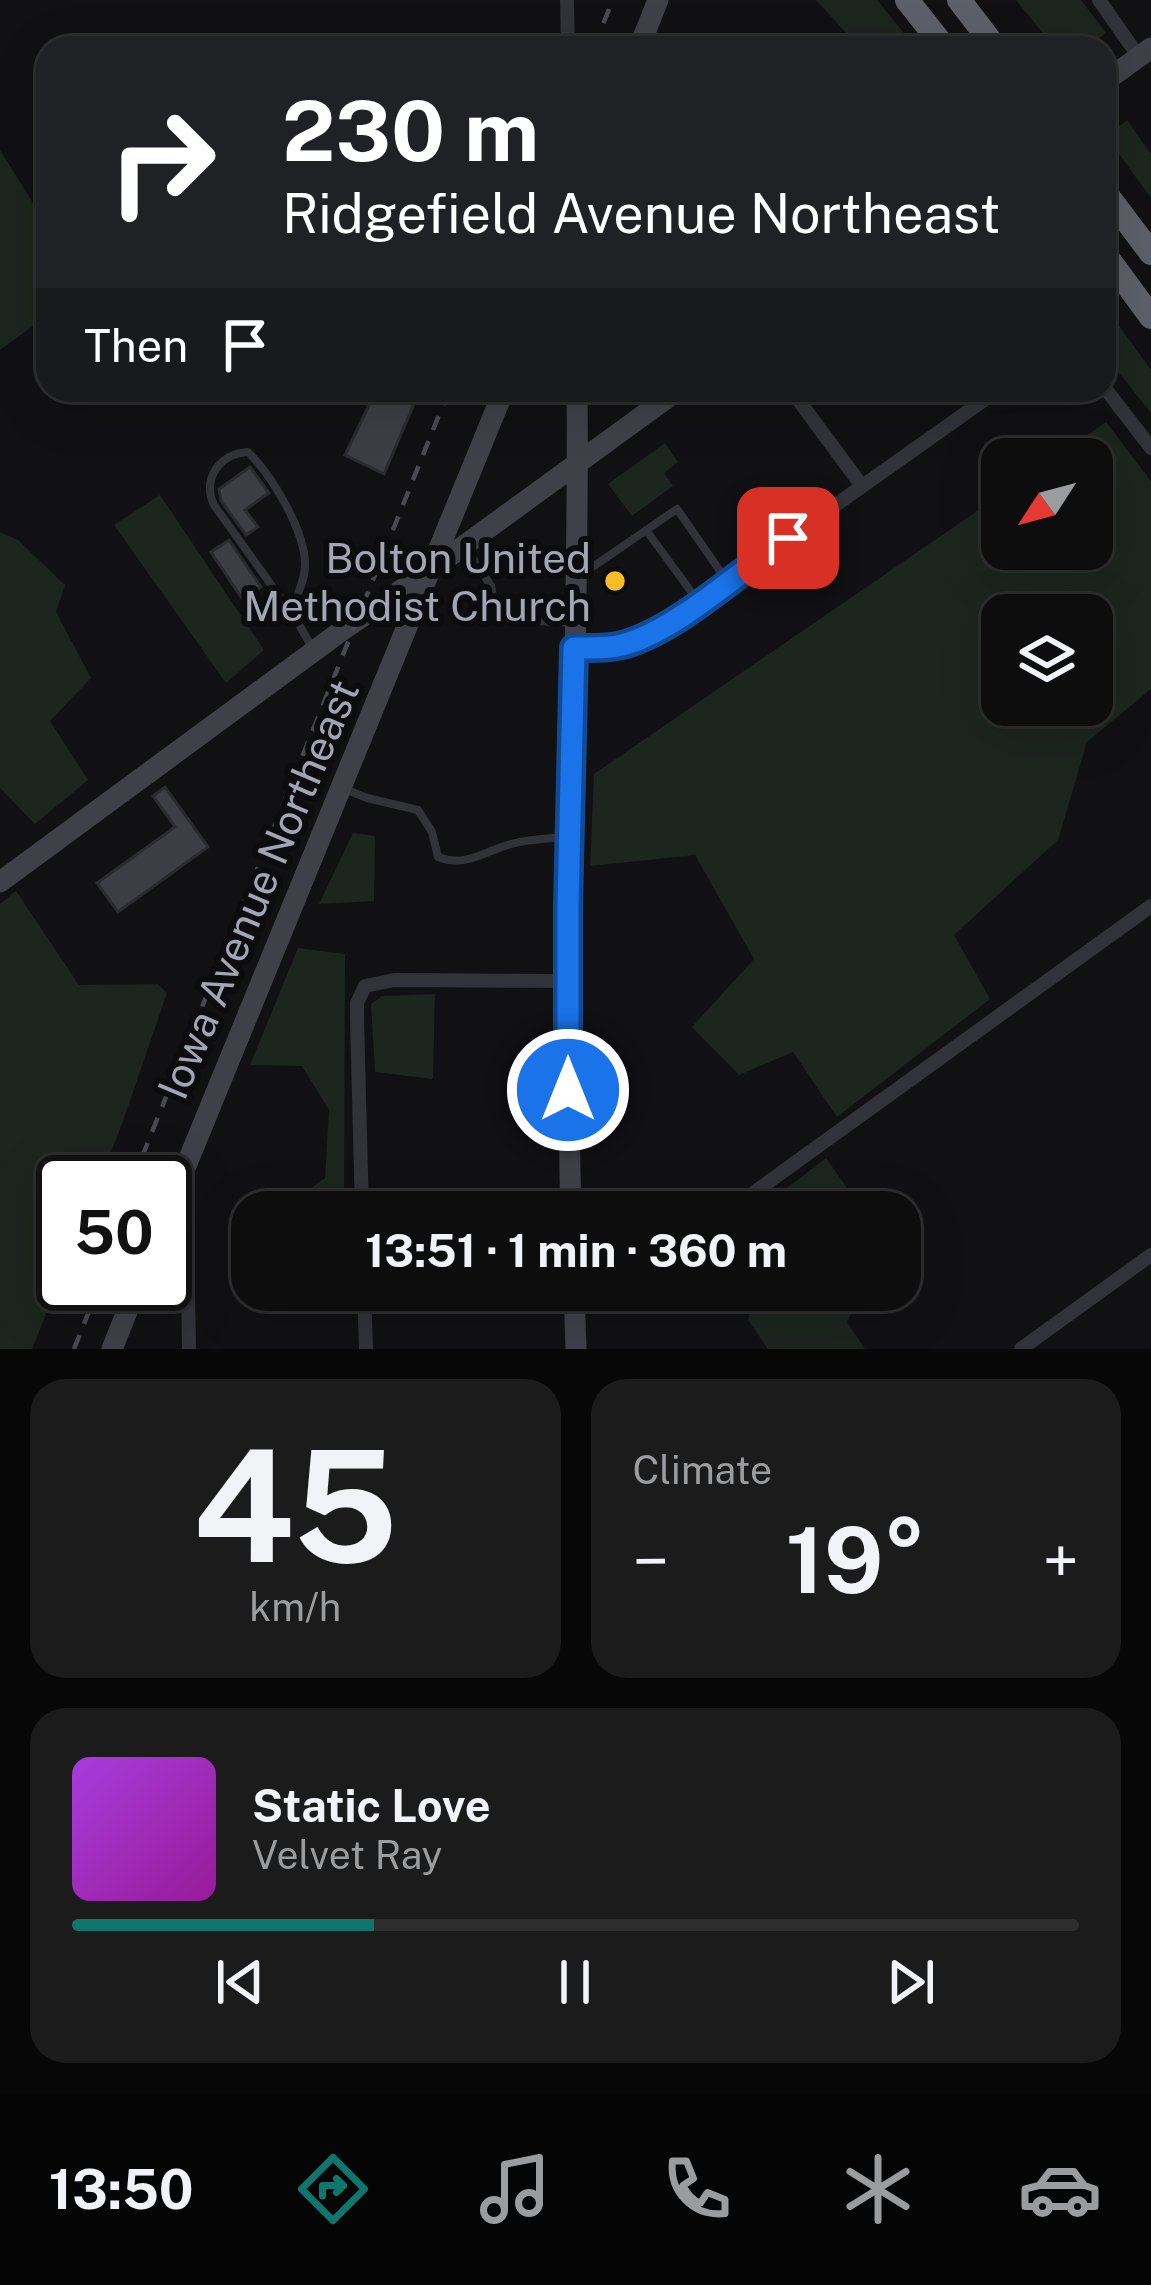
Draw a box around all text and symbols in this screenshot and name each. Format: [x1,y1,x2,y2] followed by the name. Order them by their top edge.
[282,81,539,180] text: 230 m
[84,84,240,240] icon: right
[282,182,1001,245] text: Ridgefield Avenue Northeast
[212,312,278,378] icon: arrive
[84,319,188,372] text: Then
[981,438,1113,570] north arrow
[981,438,1113,726] map controls
[737,487,839,589] pin
[755,505,821,571] icon: arrive
[243,533,591,630] place label: Bolton United Methodist Church
[602,568,628,594] marker: Bolton United Methodist Church
[981,594,1113,726] button: layers
[148,672,368,1106] street label: Iowa Avenue Northeast
[505,1027,631,1153] position arrow
[36,1155,192,1311] speed limit sign: 50
[365,1224,787,1277] text: 13:51 · 1 min · 360 m
[192,1414,398,1597] text: 45
[633,1447,772,1493] text: Climate
[786,1507,926,1613] text: 19°
[633,1522,669,1600] text: −
[1042,1522,1079,1600] text: +
[249,1584,341,1630] text: km/h
[252,1779,491,1832] text: Static Love
[252,1832,442,1878] text: Velvet Ray
[207,1949,273,2015] icon: previous
[542,1949,608,2015] icon: pause
[878,1949,944,2015] icon: next
[291,2147,375,2231] icon: directions
[473,2147,557,2231] icon: music
[655,2147,739,2231] icon: phone
[836,2147,920,2231] icon: climate
[1018,2147,1102,2231] icon: car
[49,2158,194,2221] text: 13:50

